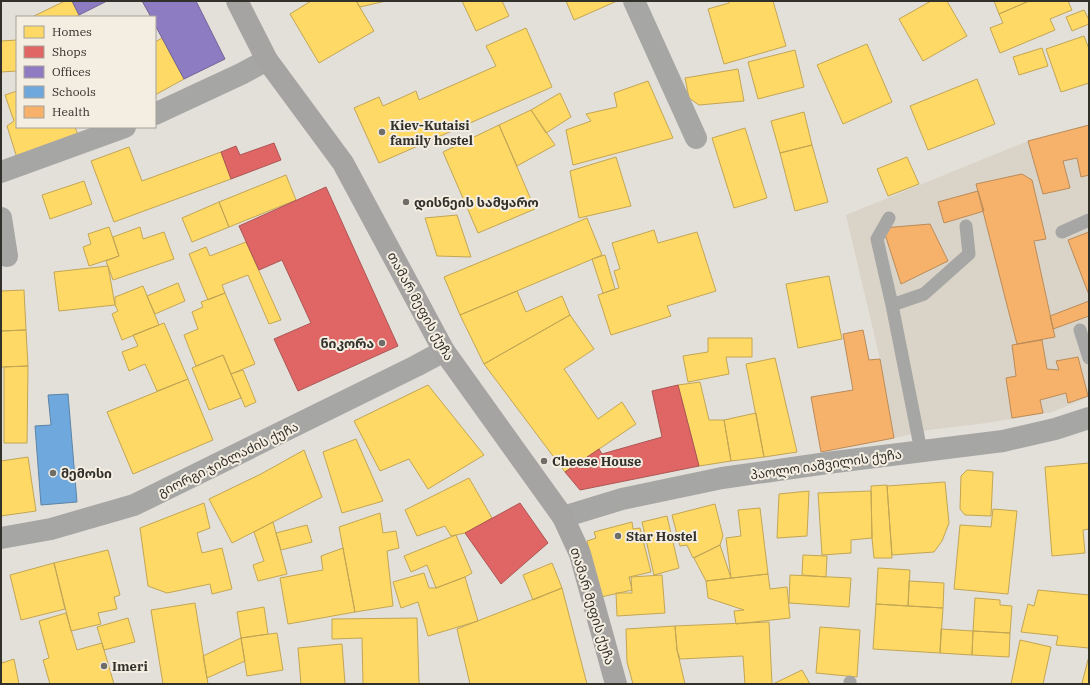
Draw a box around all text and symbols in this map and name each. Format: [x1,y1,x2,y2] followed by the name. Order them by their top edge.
[16,16,156,128] legend
[52,24,92,39] text: Homes
[52,44,87,59] text: Shops
[52,64,91,79] text: Offices
[52,84,96,99] text: Schools
[52,104,90,119] text: Health
[390,117,473,149] place label: Kiev-Kutaisi family hostel
[377,127,387,137] marker: Kiev-Kutaisi family hostel
[414,194,539,211] place label: დისნეის სამყარო
[401,197,411,207] marker: დისნეის სამყარო
[384,249,458,364] street label: თამარ მეფის ქუჩა
[320,335,374,352] place label: ნიკორა
[377,338,387,348] marker: ნიკორა
[155,418,301,501] street label: გიორგი ჯიბლაძის ქუჩა
[749,445,903,484] street label: პაოლო იაშვილის ქუჩა
[552,453,641,470] place label: Cheese House
[539,456,549,466] marker: Cheese House
[61,465,112,482] place label: მემოსი
[48,468,58,478] marker: მემოსი
[626,528,697,545] place label: Star Hostel
[613,531,623,541] marker: Star Hostel
[567,545,619,667] street label: თამარ მეფის ქუჩა
[112,658,148,675] place label: Imeri
[99,661,109,671] marker: Imeri

